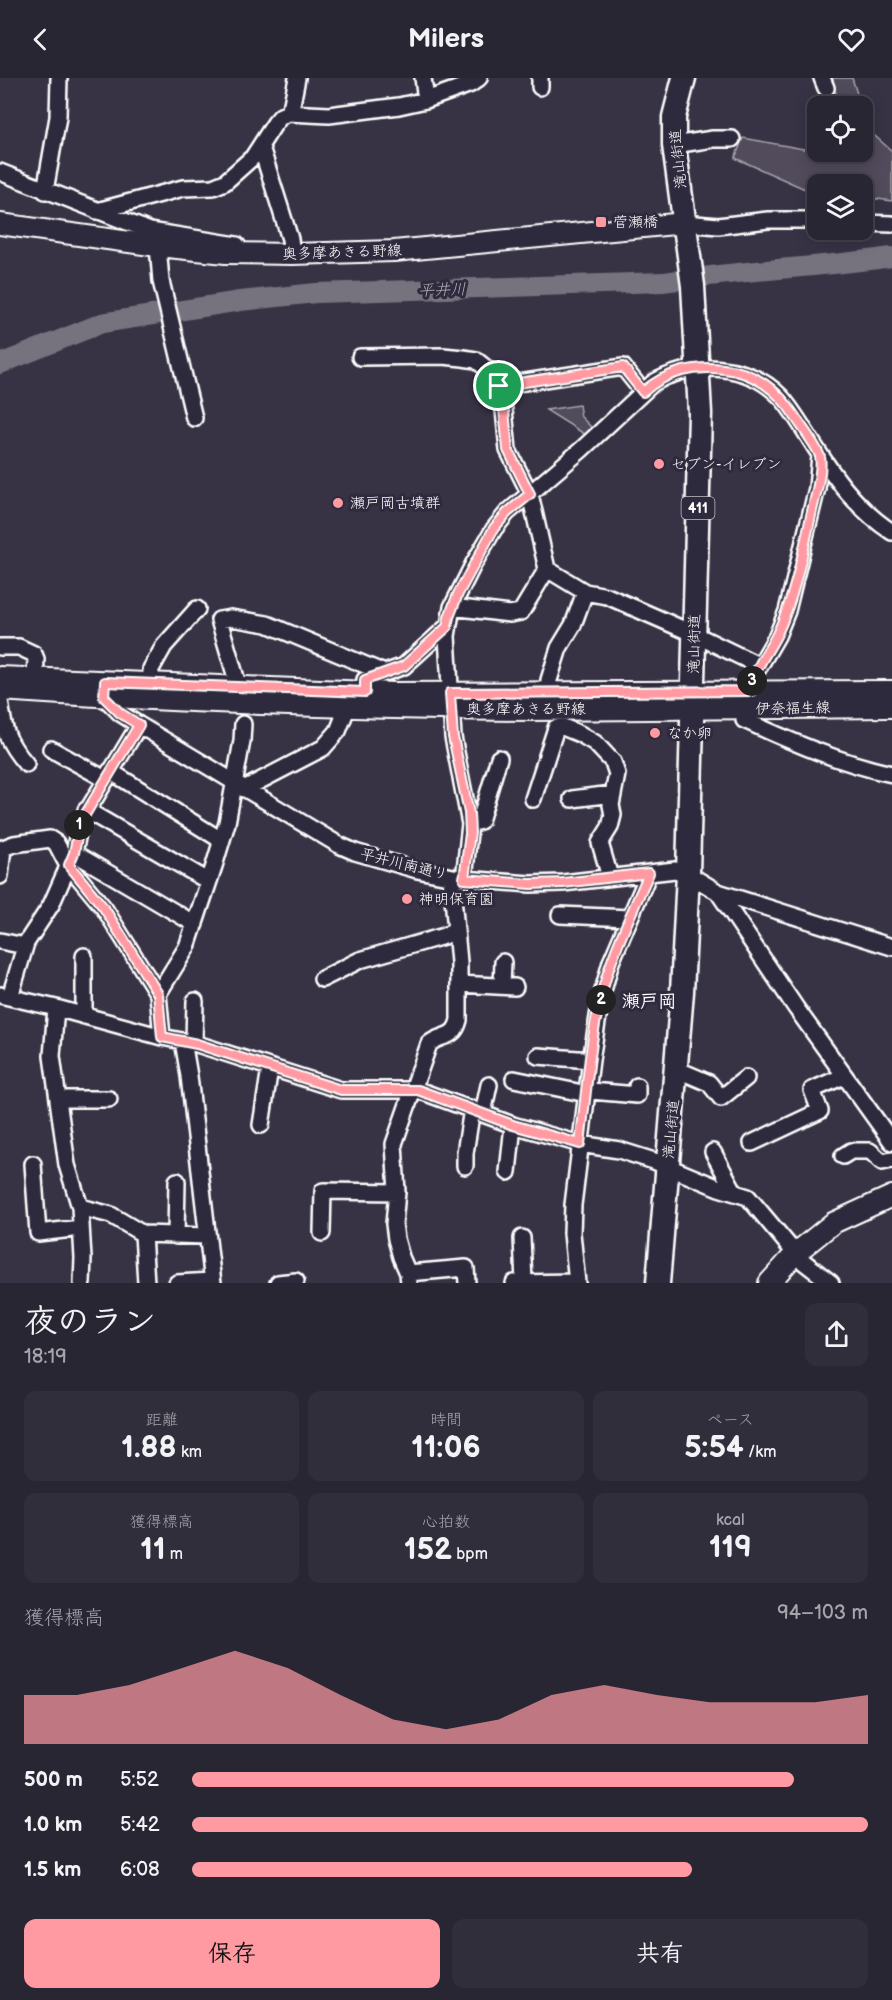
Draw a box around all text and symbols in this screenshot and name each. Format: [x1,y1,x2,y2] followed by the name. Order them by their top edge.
[24,23,57,56] icon: back
[408,23,484,55] text: Milers
[835,23,868,56] icon: heart
[807,96,873,240] map controls
[807,96,873,162] button: locate
[666,128,691,190] street label: 滝山街道
[807,174,873,240] button: layers
[613,213,658,232] place label: 菅瀬橋
[594,215,608,229] marker: 菅瀬橋
[282,241,402,264] street label: 奥多摩あきる野線
[418,280,466,301] water label: 平井川
[473,360,524,411] pin
[482,369,515,402] icon: arrive
[671,455,782,474] place label: セブン-イレブン
[652,457,666,471] marker: セブン-イレブン
[350,494,440,513] place label: 瀬戸岡古墳群
[331,496,345,510] marker: 瀬戸岡古墳群
[682,497,714,519] road number: 411
[684,614,705,674] street label: 滝山街道
[737,666,767,696] pin: 3
[747,671,757,690] text: 3
[755,698,831,719] street label: 伊奈福生線
[466,700,586,719] street label: 奥多摩あきる野線
[667,724,712,743] place label: なか卵
[648,726,662,740] marker: なか卵
[64,810,94,840] pin: 1
[76,815,82,834] text: 1
[358,844,450,885] street label: 平井川南通り
[419,890,494,909] place label: 神明保育園
[400,892,414,906] marker: 神明保育園
[586,985,616,1015] pin: 2
[596,990,606,1009] text: 2
[622,991,676,1012] district label: 瀬戸岡
[659,1098,684,1160] street label: 滝山街道
[24,1302,156,1342] text: 夜のラン
[805,1303,868,1366] button: share
[24,1345,67,1369] text: 18:19
[146,1411,178,1430] text: 距離
[430,1411,462,1430] text: 時間
[707,1411,754,1430] text: ペース
[121,1430,177,1466] text: 1.88
[411,1430,481,1466] text: 11:06
[684,1430,744,1466] text: 5:54
[177,1443,202,1462] text: km
[744,1443,776,1462] text: /km
[716,1511,745,1530] text: kcal
[130,1513,194,1532] text: 獲得標高
[422,1513,470,1532] text: 心拍数
[709,1530,752,1566] text: 119
[140,1532,166,1568] text: 11
[404,1532,452,1568] text: 152
[166,1545,183,1564] text: m
[452,1545,488,1564] text: bpm
[777,1601,868,1625] text: 94–103 m
[24,1606,104,1630] text: 獲得標高
[24,1768,83,1792] text: 500 m
[120,1768,159,1792] text: 5:52
[24,1813,82,1837] text: 1.0 km
[120,1813,160,1837] text: 5:42
[24,1858,81,1882] text: 1.5 km
[120,1858,160,1882] text: 6:08
[24,1919,440,1988] button: 保存
[452,1919,868,1988] button: 共有

